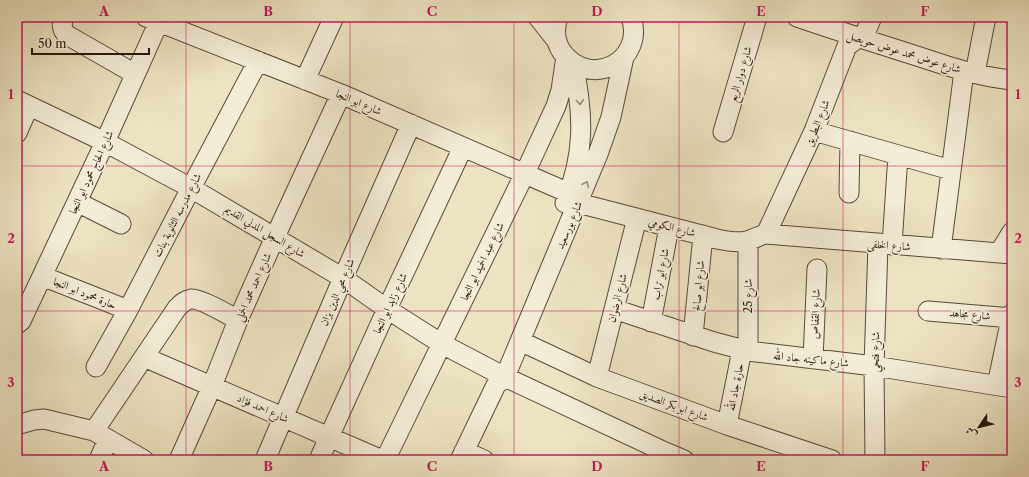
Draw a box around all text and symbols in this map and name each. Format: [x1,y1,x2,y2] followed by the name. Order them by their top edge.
[98,3,110,19] text: A
[263,3,273,19] text: B
[427,3,437,19] text: C
[591,3,603,19] text: D
[756,3,766,19] text: E
[921,3,930,19] text: F
[845,28,963,79] street label: شارع عوض محمد عوض حويصل
[32,30,149,56] scale bar
[38,36,67,51] text: 50 m
[725,44,758,104] street label: شارع دوار الربع
[8,86,14,102] text: 1
[333,86,384,121] street label: شارع ابو النجا
[1015,86,1021,102] text: 1
[801,98,835,149] street label: شارع البطريق
[575,99,584,105] one-way arrow
[66,128,120,218] street label: شارع الحاج محمود ابو النجا
[150,171,207,261] street label: شارع مدرسه الثانوية بنات
[581,181,589,189] one-way arrow
[553,199,588,252] street label: شارع بورسعيد
[221,202,308,263] street label: شارع السجل المدني القديم
[646,214,697,243] street label: شارع الكومي
[457,220,510,304] street label: شارع عبد الحميد ابو النجا
[7,230,15,246] text: 2
[1014,230,1022,246] text: 2
[867,237,911,256] street label: شارع الخلفى
[648,247,675,302] street label: شارع ابو تراب
[232,251,278,325] street label: شارع احمد محمد الحملي
[316,256,361,329] street label: شارع محي الدين بزان
[689,260,710,312] street label: شارع ابو صالح
[370,270,413,337] street label: شارع زايد ابو النجا
[604,272,633,325] street label: شارع الرضوان
[51,274,119,312] street label: حارة محمود ابو النجا
[741,279,758,313] street label: شارع 25
[807,289,826,340] street label: شارع القفاص
[949,305,991,326] street label: شارع مجاهد
[868,331,886,373] street label: شارع فتحي
[772,346,850,373] street label: شارع ماكينه جاد الله
[722,361,747,412] street label: حارة جاد الله
[7,374,15,390] text: 3
[1014,374,1022,390] text: 3
[637,386,710,427] street label: شارع ابو بكر الصديق
[234,390,291,428] street label: شارع احمد فؤاد
[959,407,999,447] north arrow
[962,424,980,441] text: ش
[98,458,110,474] text: A
[263,458,273,474] text: B
[427,458,437,474] text: C
[591,458,603,474] text: D
[756,458,766,474] text: E
[921,458,930,474] text: F

